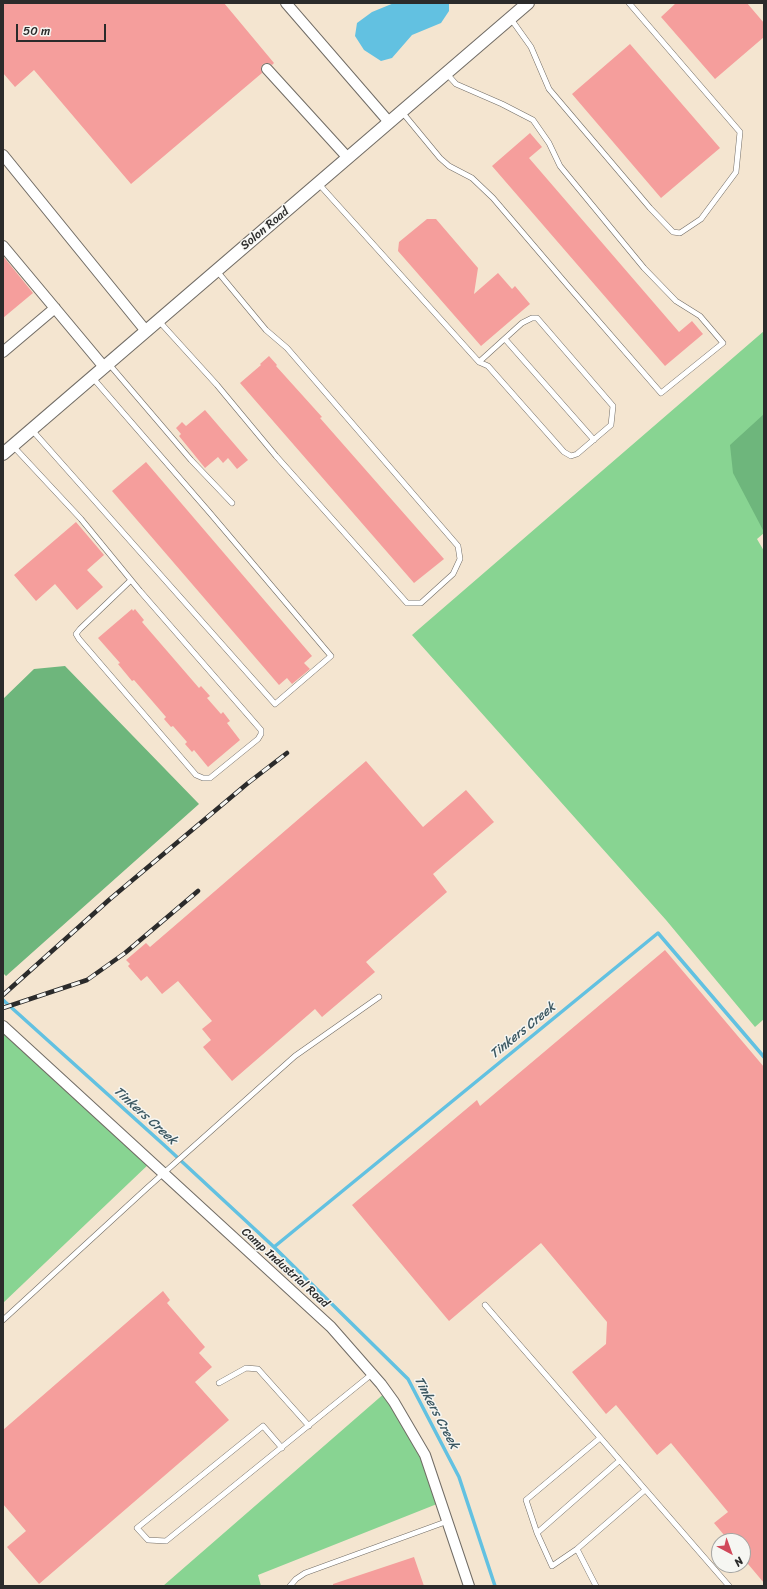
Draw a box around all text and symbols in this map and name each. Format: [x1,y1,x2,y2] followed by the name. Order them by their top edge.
[18,16,108,42] scale bar
[23,20,50,42] text: 50 m
[238,205,292,253] street label: Solon Road
[487,1000,559,1062] water label: Tinkers Creek
[110,1084,180,1148] water label: Tinkers Creek
[238,1225,332,1311] street label: Camp Industrial Road
[410,1374,462,1452] water label: Tinkers Creek
[711,1533,751,1573] north arrow
[729,1552,748,1571] text: N

